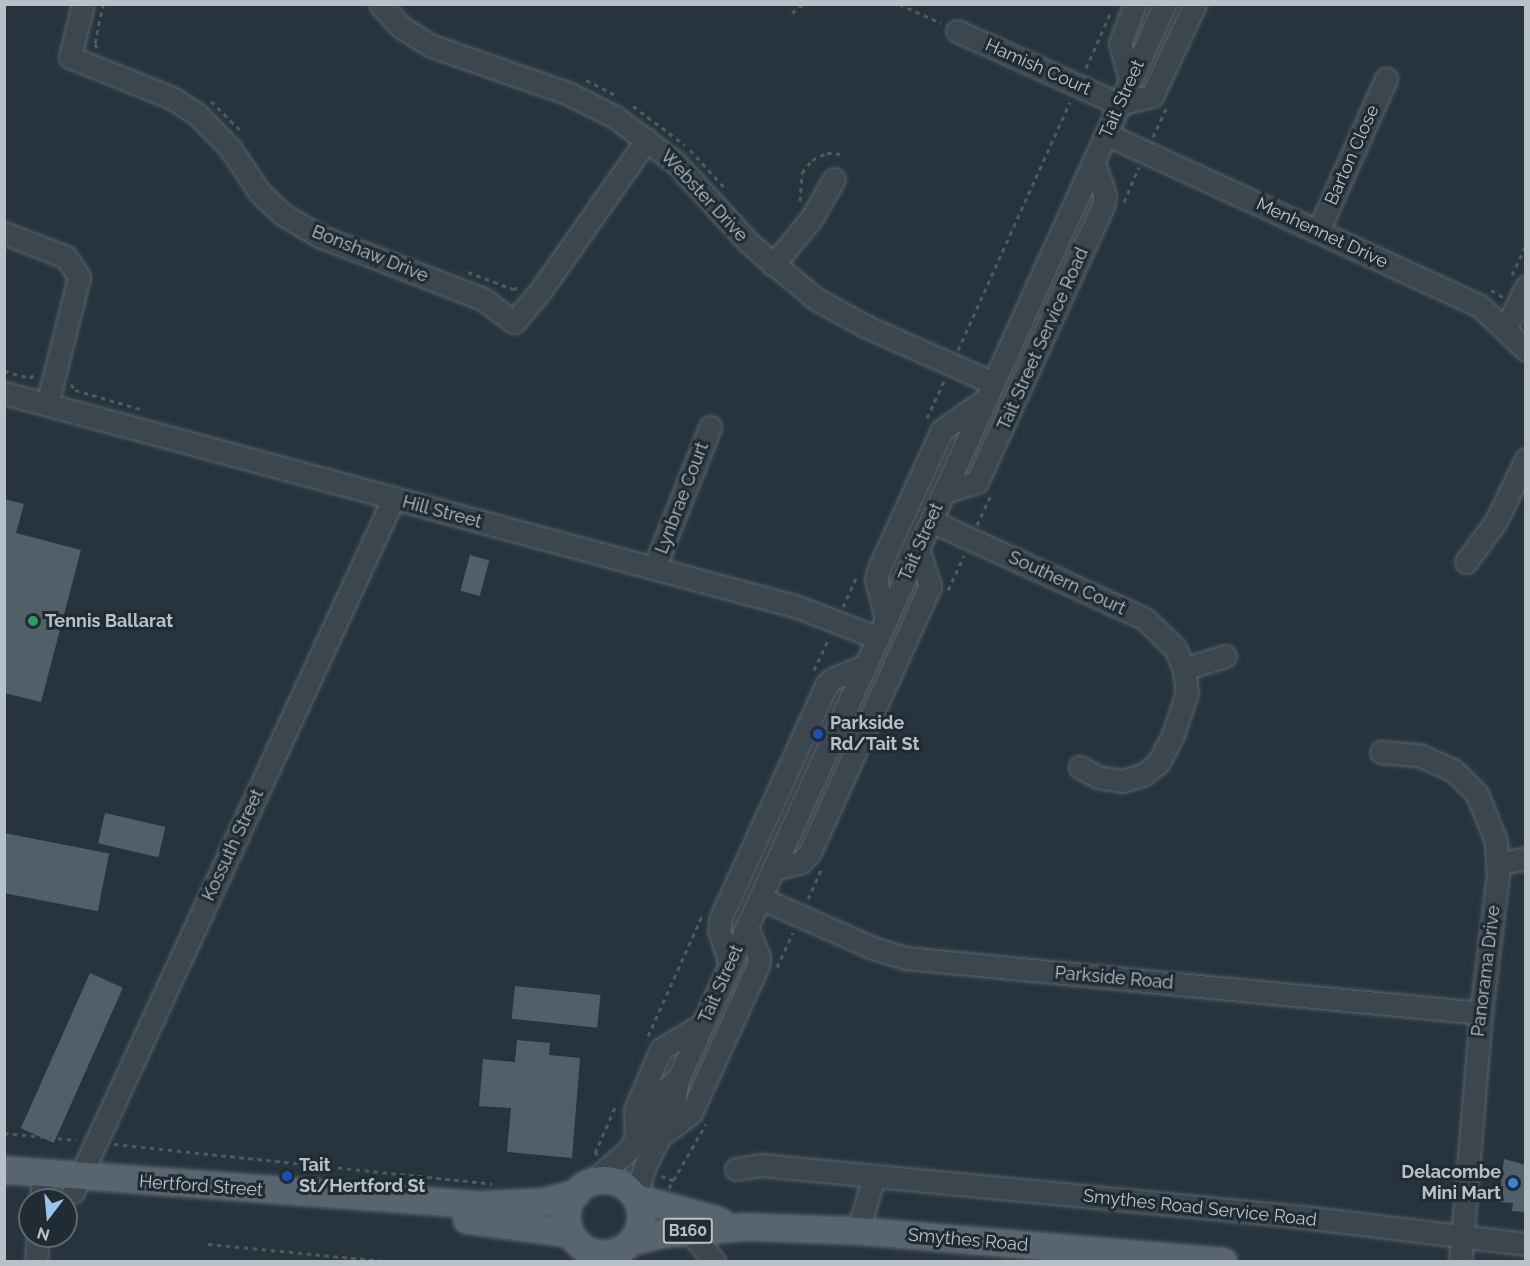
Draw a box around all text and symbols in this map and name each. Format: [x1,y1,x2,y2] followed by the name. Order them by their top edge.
[982,34,1094,100] street label: Hamish Court
[1095,57,1149,141] street label: Tait Street
[1320,102,1384,208] street label: Barton Close
[656,145,752,247] street label: Webster Drive
[1253,193,1391,273] street label: Menhennet Drive
[308,221,432,287] street label: Bonshaw Drive
[993,244,1093,434] street label: Tait Street Service Road
[651,439,713,557] street label: Lynbrae Court
[400,491,484,533] street label: Hill Street
[894,500,948,584] street label: Tait Street
[1005,546,1129,620] street label: Southern Court
[45,610,173,632] place label: Tennis Ballarat
[26,614,40,628] marker: Tennis Ballarat
[830,713,919,756] place label: Parkside Rd/Tait St
[811,727,825,741] marker: Parkside Rd/Tait St
[198,786,268,904] street label: Kossuth Street
[1467,904,1505,1038] street label: Panorama Drive
[694,942,748,1026] street label: Tait Street
[1054,962,1174,994] street label: Parkside Road
[299,1155,425,1198] place label: Tait St/Hertford St
[1401,1162,1501,1204] place label: Delacombe Mini Mart
[280,1169,294,1183] marker: Tait St/Hertford St
[138,1171,264,1201] street label: Hertford Street
[1506,1176,1520,1190] marker: Delacombe Mini Mart
[1082,1185,1318,1231] street label: Smythes Road Service Road
[18,1188,78,1248] north arrow
[662,1218,714,1244] road number: B160
[35,1223,52,1245] text: N
[907,1224,1029,1256] street label: Smythes Road

